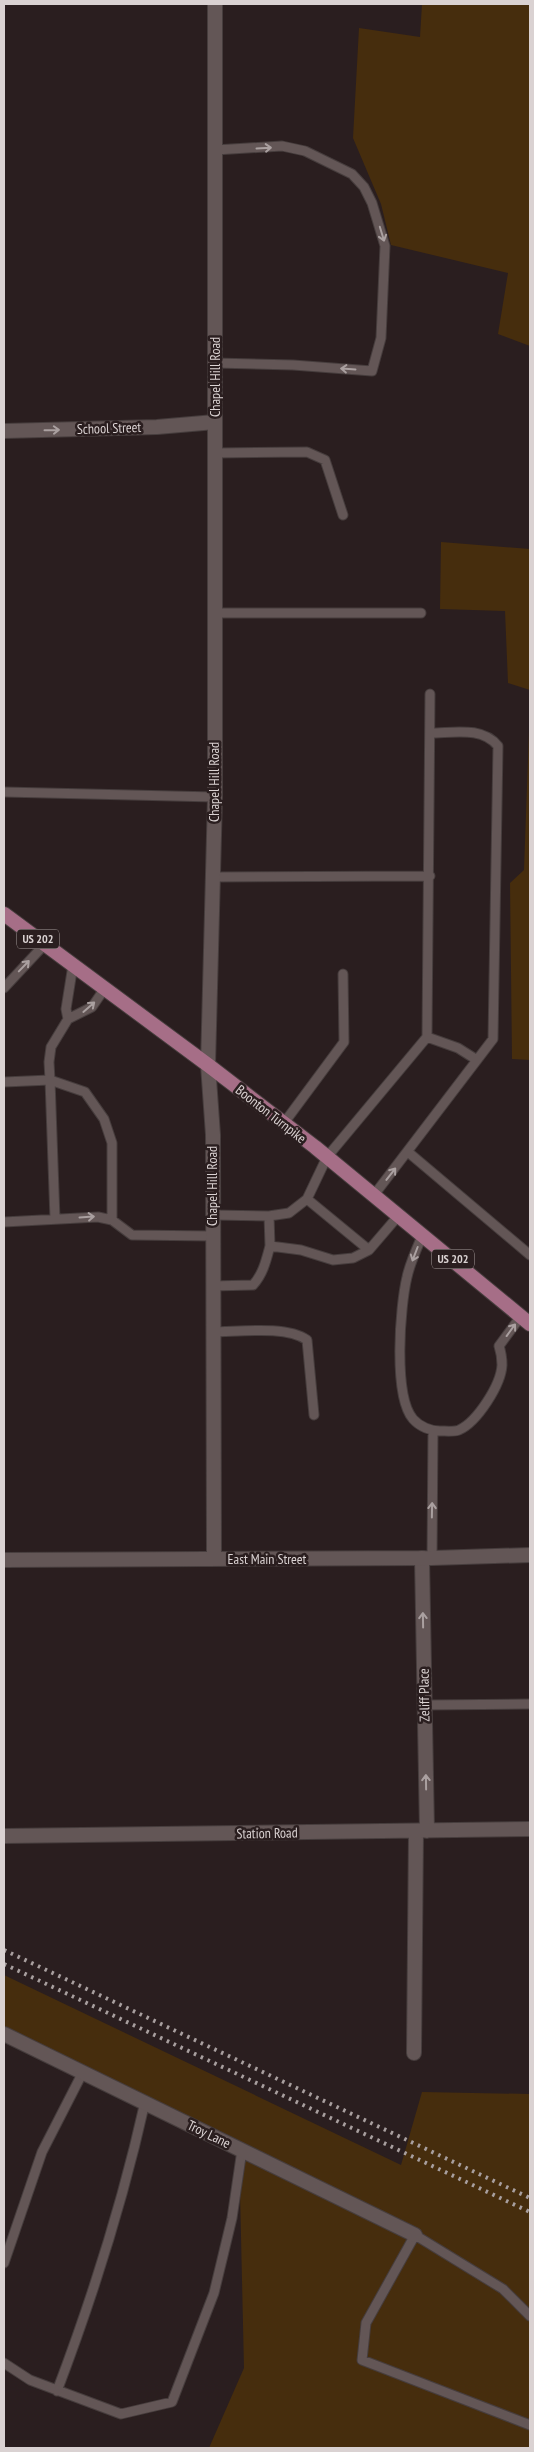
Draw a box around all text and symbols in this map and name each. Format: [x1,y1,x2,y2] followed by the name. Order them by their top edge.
[255,143,271,152] one-way arrow
[378,226,387,242] one-way arrow
[206,337,224,417] street label: Chapel Hill Road
[340,364,356,373] one-way arrow
[76,418,142,438] street label: School Street
[44,425,60,435] one-way arrow
[205,742,223,822] street label: Chapel Hill Road
[17,930,59,949] road number: US 202
[18,959,30,972] one-way arrow
[83,1001,96,1012] one-way arrow
[232,1081,310,1147] street label: Boonton Turnpike
[203,1146,221,1226] street label: Chapel Hill Road
[385,1167,396,1180] one-way arrow
[79,1213,95,1222] one-way arrow
[410,1246,419,1262] one-way arrow
[432,1250,474,1268] road number: US 202
[505,1324,516,1337] one-way arrow
[427,1502,437,1518] one-way arrow
[228,1550,307,1568] street label: East Main Street
[418,1612,428,1628] one-way arrow
[415,1668,433,1722] street label: Zeliff Place
[421,1774,431,1790] one-way arrow
[236,1823,298,1843] street label: Station Road
[184,2116,234,2152] street label: Troy Lane

